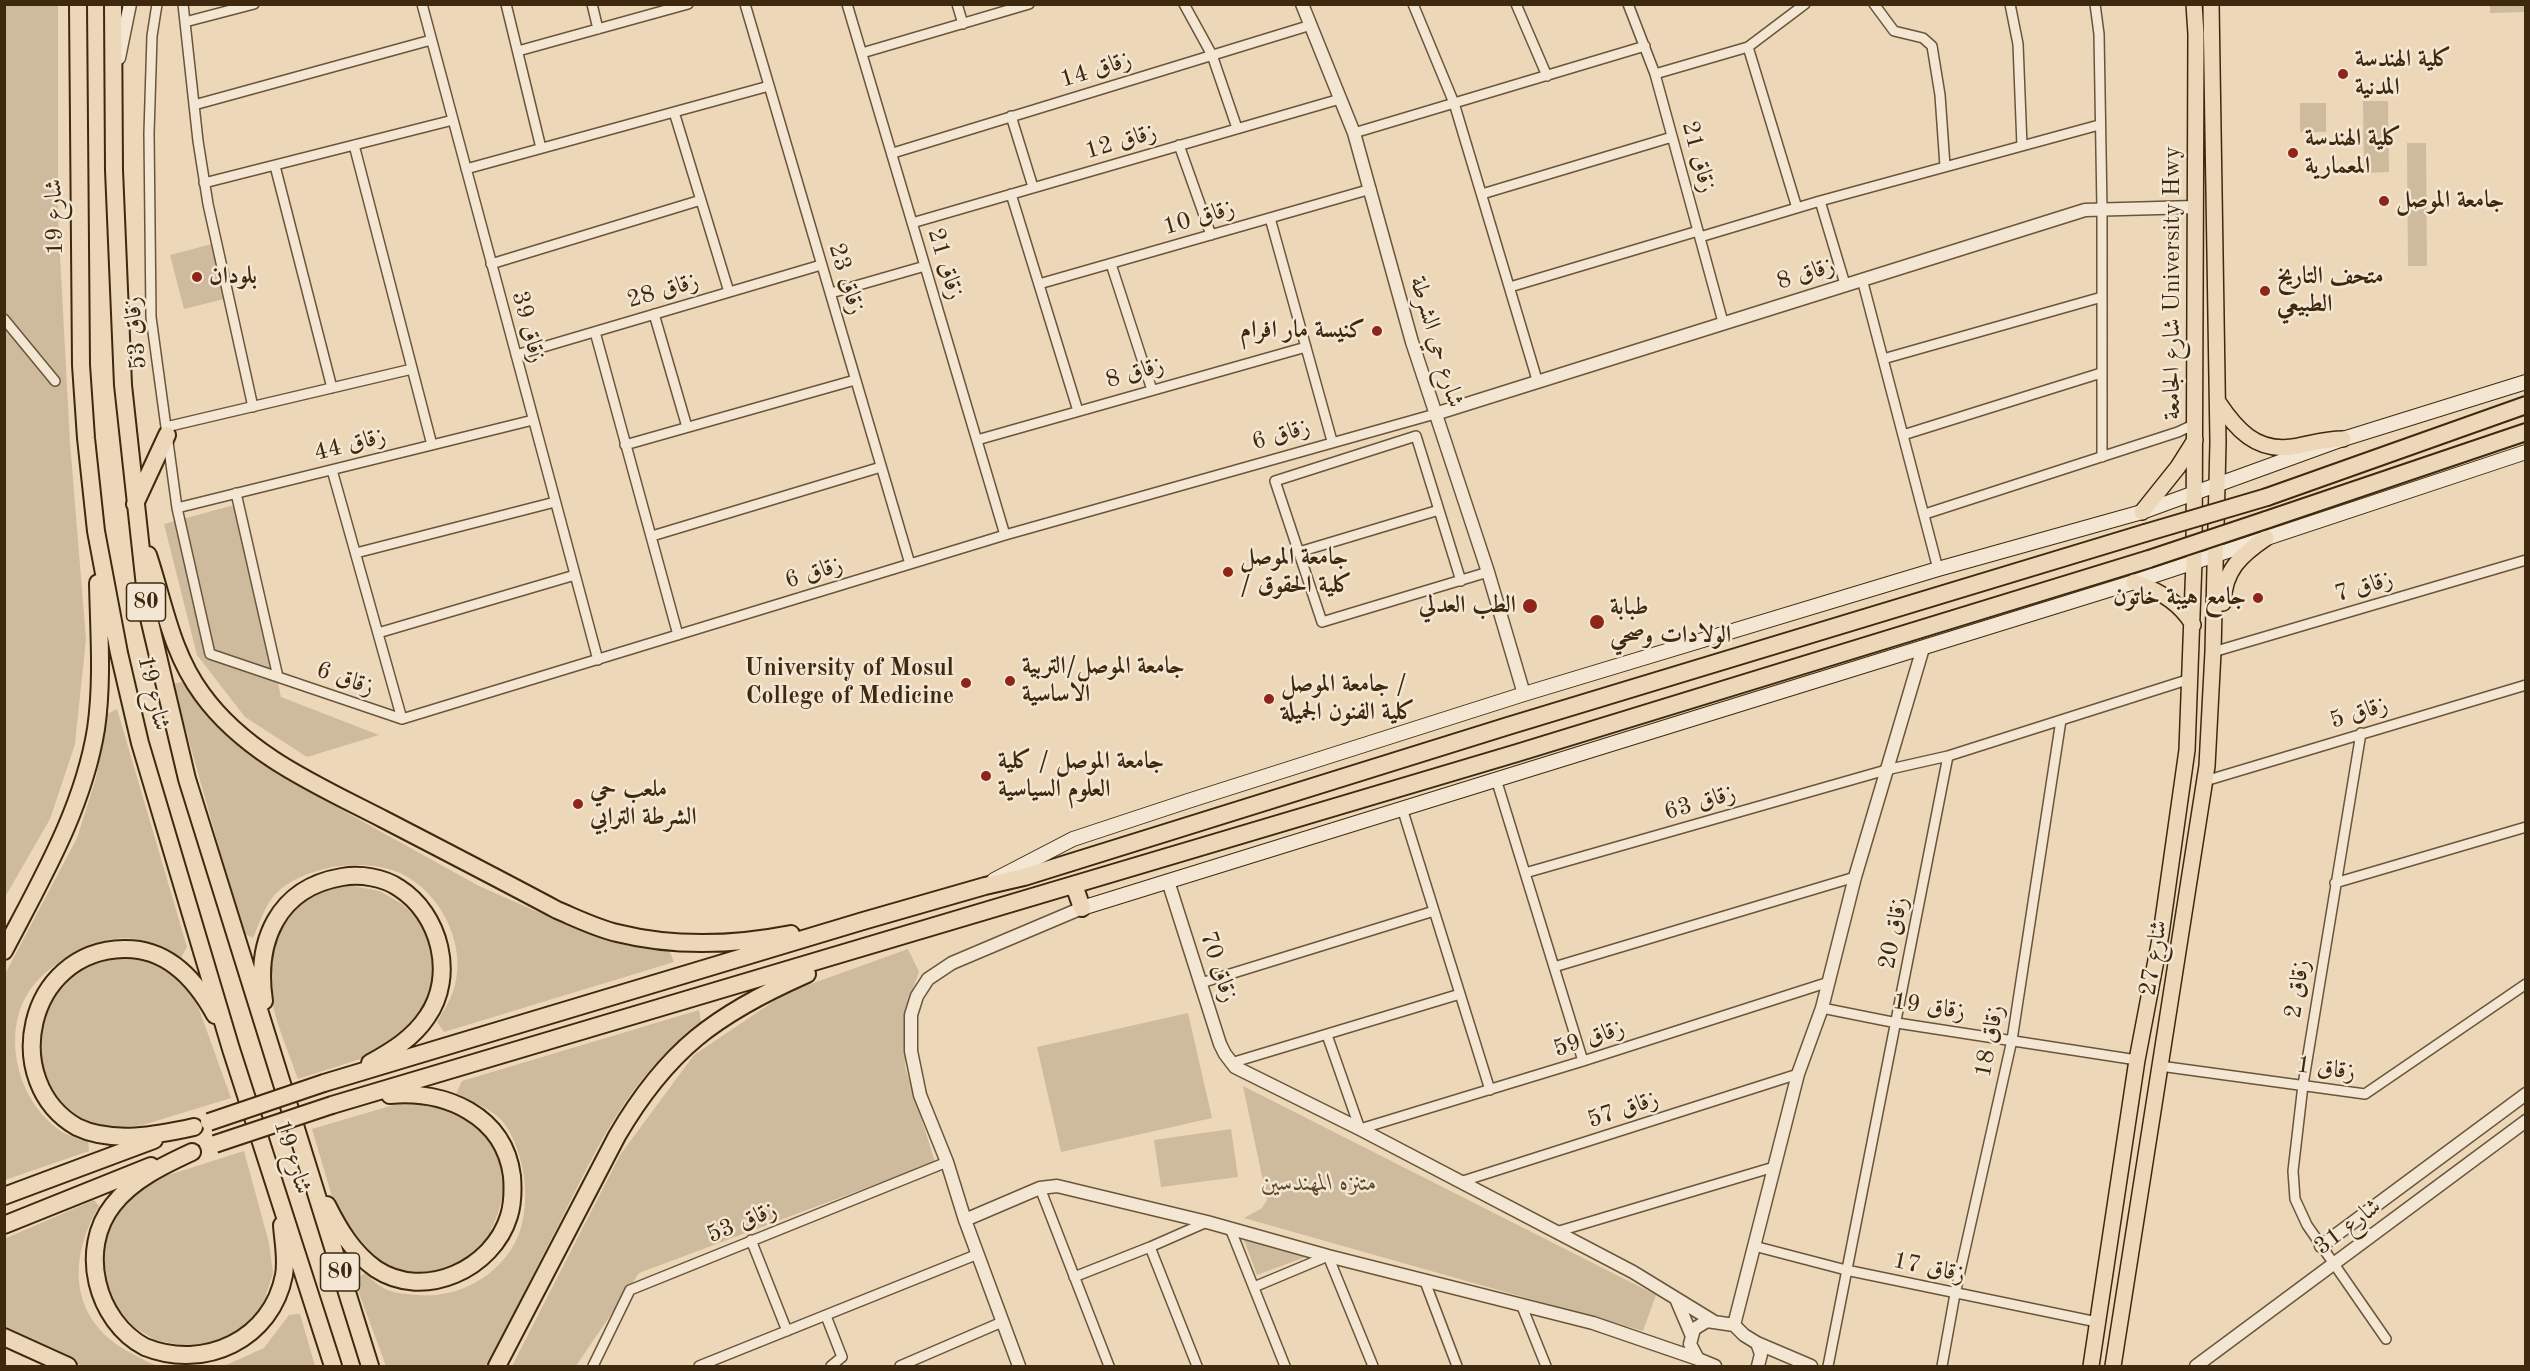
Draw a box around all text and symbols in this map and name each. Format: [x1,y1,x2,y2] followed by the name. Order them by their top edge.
[1057,46,1135,94] street label: زقاق 14
[2355,46,2452,102] place label: كلية الهندسة المدنية
[2336,67,2350,81] marker: كلية الهندسة المدنية
[1082,118,1160,166] street label: زقاق 12
[1675,118,1721,196] street label: زقاق 21
[2305,125,2402,181] place label: كلية الهندسة المعمارية
[2159,146,2187,420] street label: شارع الجامعة University Hwy
[2286,146,2300,160] marker: كلية الهندسة المعمارية
[40,179,70,255] street label: شارع 19
[2396,187,2504,215] place label: جامعة الموصل
[1160,194,1238,242] street label: زقاق 10
[2377,194,2391,208] marker: جامعة الموصل
[921,225,969,303] street label: زقاق 21
[822,240,870,318] street label: زقاق 23
[1773,252,1839,296] street label: زقاق 8
[209,263,257,291] place label: بلودان
[2277,263,2384,319] place label: متحف التاريخ الطبيعي
[624,267,702,315] street label: زقاق 28
[190,270,204,284] marker: بلودان
[1402,273,1470,411] street label: شارع حي الشرطة
[2258,284,2272,298] marker: متحف التاريخ الطبيعي
[505,288,551,366] street label: زقاق 39
[118,295,154,371] street label: زقاق 53
[1240,317,1365,345] place label: كنيسة مار افرام
[1370,324,1384,338] marker: كنيسة مار افرام
[1103,351,1167,395] street label: زقاق 8
[1249,413,1313,457] street label: زقاق 6
[311,422,389,468] street label: زقاق 44
[1240,544,1352,600] place label: جامعة الموصل / كلية الحقوق
[781,551,847,595] street label: زقاق 6
[1221,565,1235,579] marker: جامعة الموصل / كلية الحقوق
[2332,565,2396,609] street label: زقاق 7
[126,583,166,621] road number: 80
[2113,584,2246,612] place label: جامع هيبة خاتون
[2251,591,2265,605] marker: جامع هيبة خاتون
[1419,592,1516,620] place label: الطب العدلي
[1610,594,1731,650] place label: طبابة الولادات وصحي
[1521,597,1539,615] marker: الطب العدلي
[1588,613,1606,631] marker: طبابة الولادات وصحي
[130,653,176,733] street label: شارع 19
[1022,653,1185,709] place label: جامعة الموصل/التربية الاساسية
[744,655,954,711] place label: University of Mosul College of Medicine
[312,656,378,702] street label: زقاق 6
[1281,671,1415,727] place label: جامعة الموصل / كلية الفنون الجميلة
[1003,674,1017,688] marker: جامعة الموصل/التربية الاساسية
[959,676,973,690] marker: University of Mosul College of Medicine
[2326,691,2392,735] street label: زقاق 5
[1262,692,1276,706] marker: جامعة الموصل / كلية الفنون الجميلة
[998,748,1164,804] place label: جامعة الموصل / كلية العلوم السياسية
[979,769,993,783] marker: جامعة الموصل / كلية العلوم السياسية
[590,776,697,832] place label: ملعب حي الشرطة الترابي
[1661,779,1739,827] street label: زقاق 63
[571,797,585,811] marker: ملعب حي الشرطة الترابي
[1873,894,1915,972] street label: زقاق 20
[2134,918,2174,998] street label: شارع 27
[1193,928,1243,1006] street label: زقاق 70
[2279,957,2317,1021] street label: زقاق 2
[1891,987,1967,1027] street label: زقاق 19
[1969,1002,2011,1080] street label: زقاق 18
[1550,1014,1628,1064] street label: زقاق 59
[2295,1051,2357,1087] street label: زقاق 1
[1584,1085,1662,1135] street label: زقاق 57
[267,1116,317,1198] street label: شارع 19
[1261,1170,1377,1198] park label: متنزه المهندسين
[2309,1193,2387,1261] street label: شارع 31
[703,1196,781,1250] street label: زقاق 53
[1890,1246,1968,1290] street label: زقاق 17
[320,1253,360,1291] road number: 80

